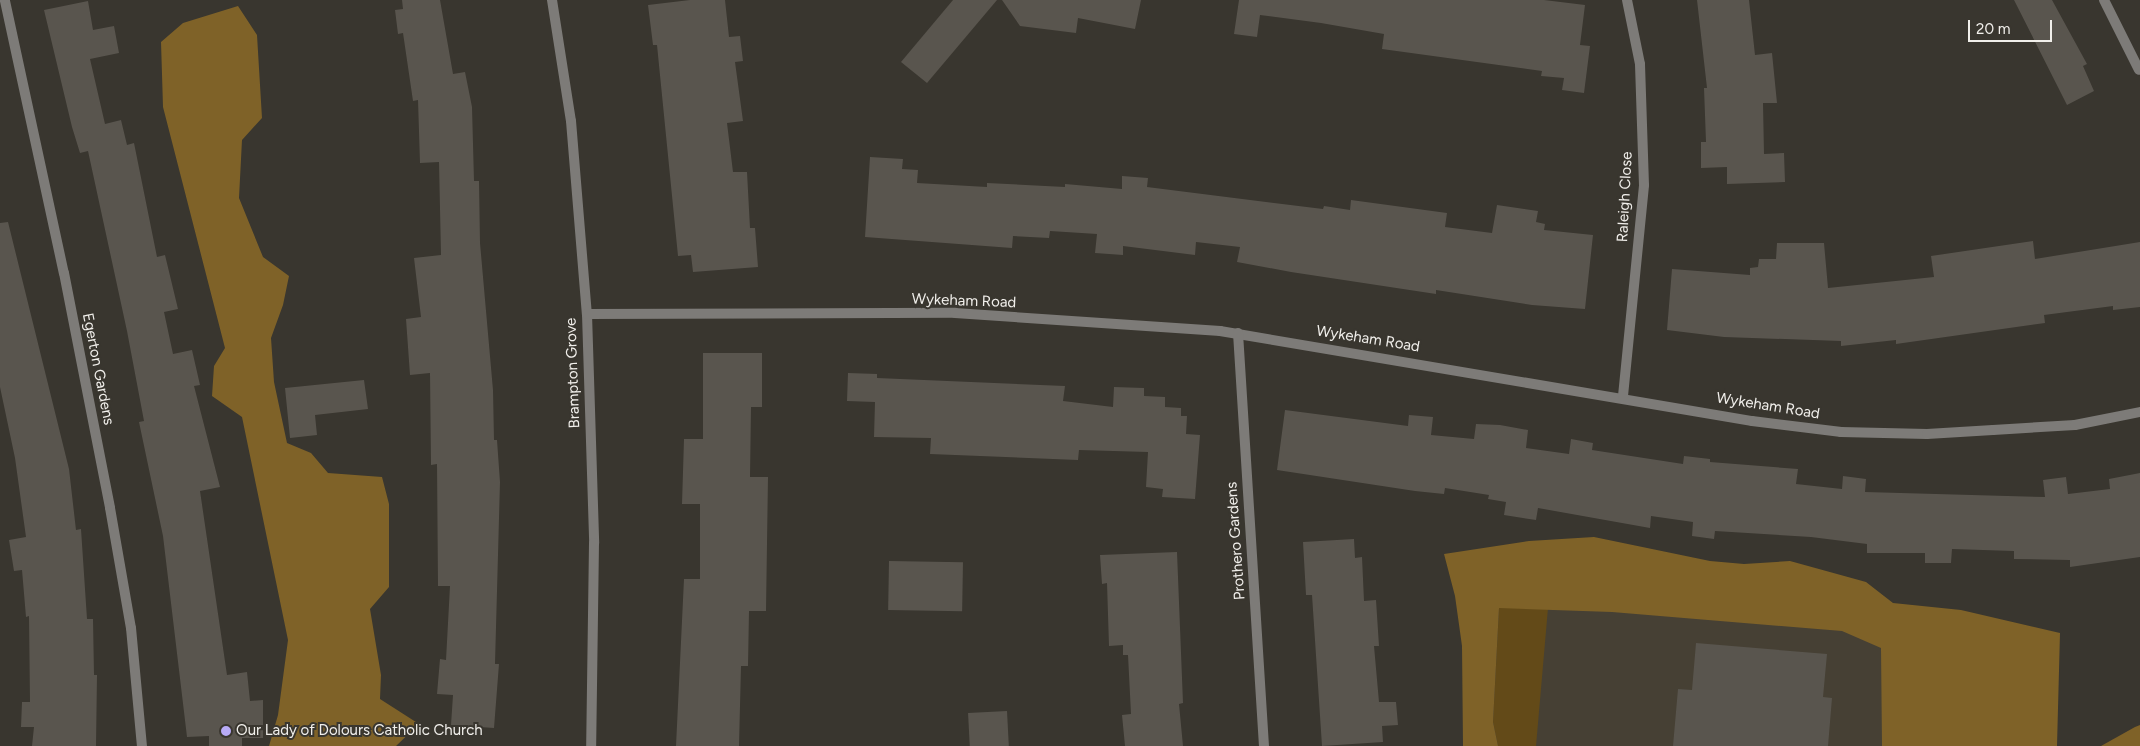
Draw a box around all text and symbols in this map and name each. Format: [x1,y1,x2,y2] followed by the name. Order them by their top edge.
[1970,10,2054,42] scale bar
[1976,20,2010,38] text: 20 m
[1614,151,1636,243] street label: Raleigh Close
[911,290,1017,312] street label: Wykeham Road
[78,311,118,427] street label: Egerton Gardens
[562,317,584,429] street label: Brampton Grove
[1315,322,1421,356] street label: Wykeham Road
[1715,389,1821,423] street label: Wykeham Road
[1223,481,1249,601] street label: Prothero Gardens
[236,722,483,740] place label: Our Lady of Dolours Catholic Church
[220,725,232,737] marker: Our Lady of Dolours Catholic Church

